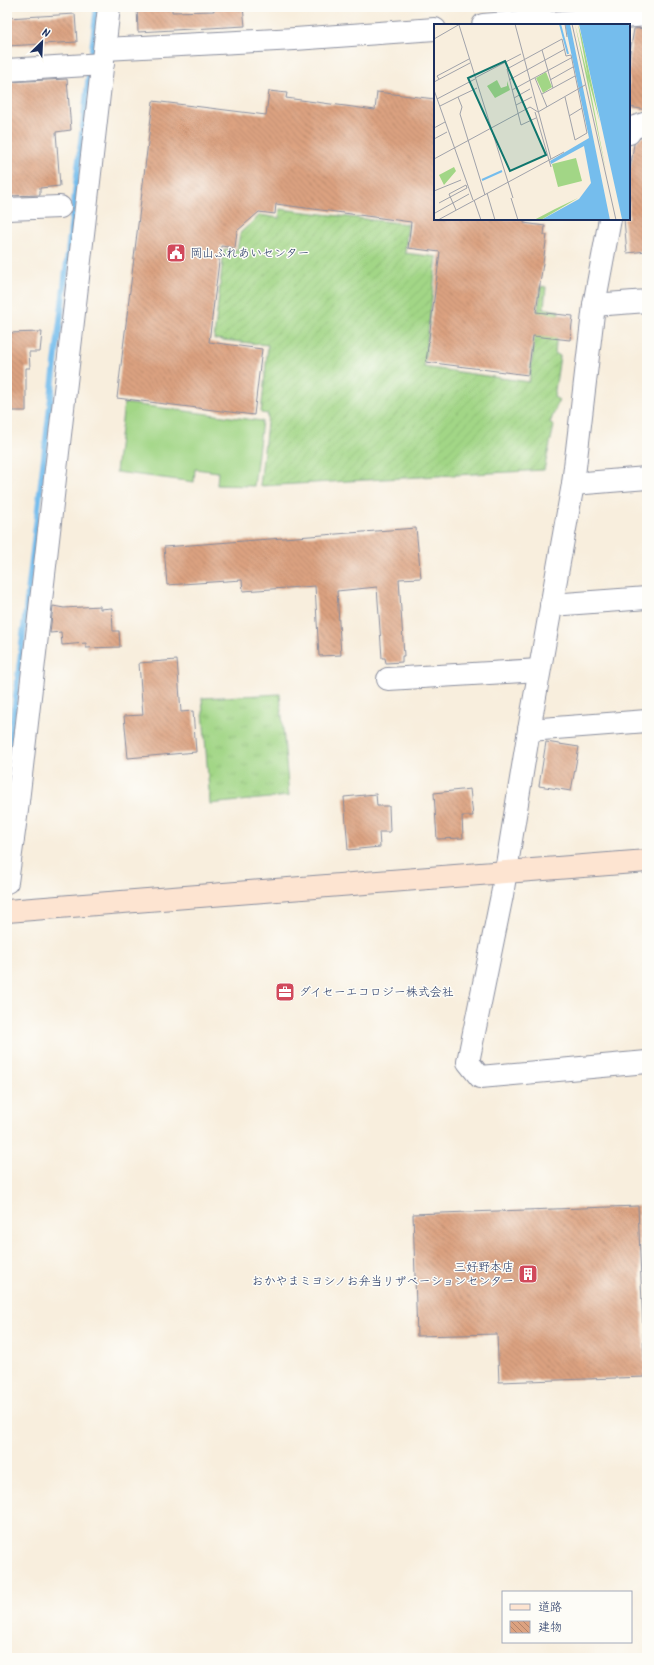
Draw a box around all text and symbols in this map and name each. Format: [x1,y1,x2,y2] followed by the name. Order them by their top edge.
[22,22,62,62] north arrow
[39,24,53,43] text: N
[434,24,630,220] inset map
[165,242,187,264] public building icon: 岡山ふれあいセンター
[190,244,310,263] place label: 岡山ふれあいセンター
[274,981,296,1003] office icon: ダイセーエコロジー株式会社
[299,983,454,1002] place label: ダイセーエコロジー株式会社
[251,1258,514,1291] place label: 三好野本店 おかやまミヨシノお弁当リザベーションセンター
[517,1263,539,1285] building icon: 三好野本店 おかやまミヨシノお弁当リザベーションセンター
[502,1591,632,1643] legend
[538,1598,562,1617] text: 道路
[538,1618,562,1637] text: 建物

